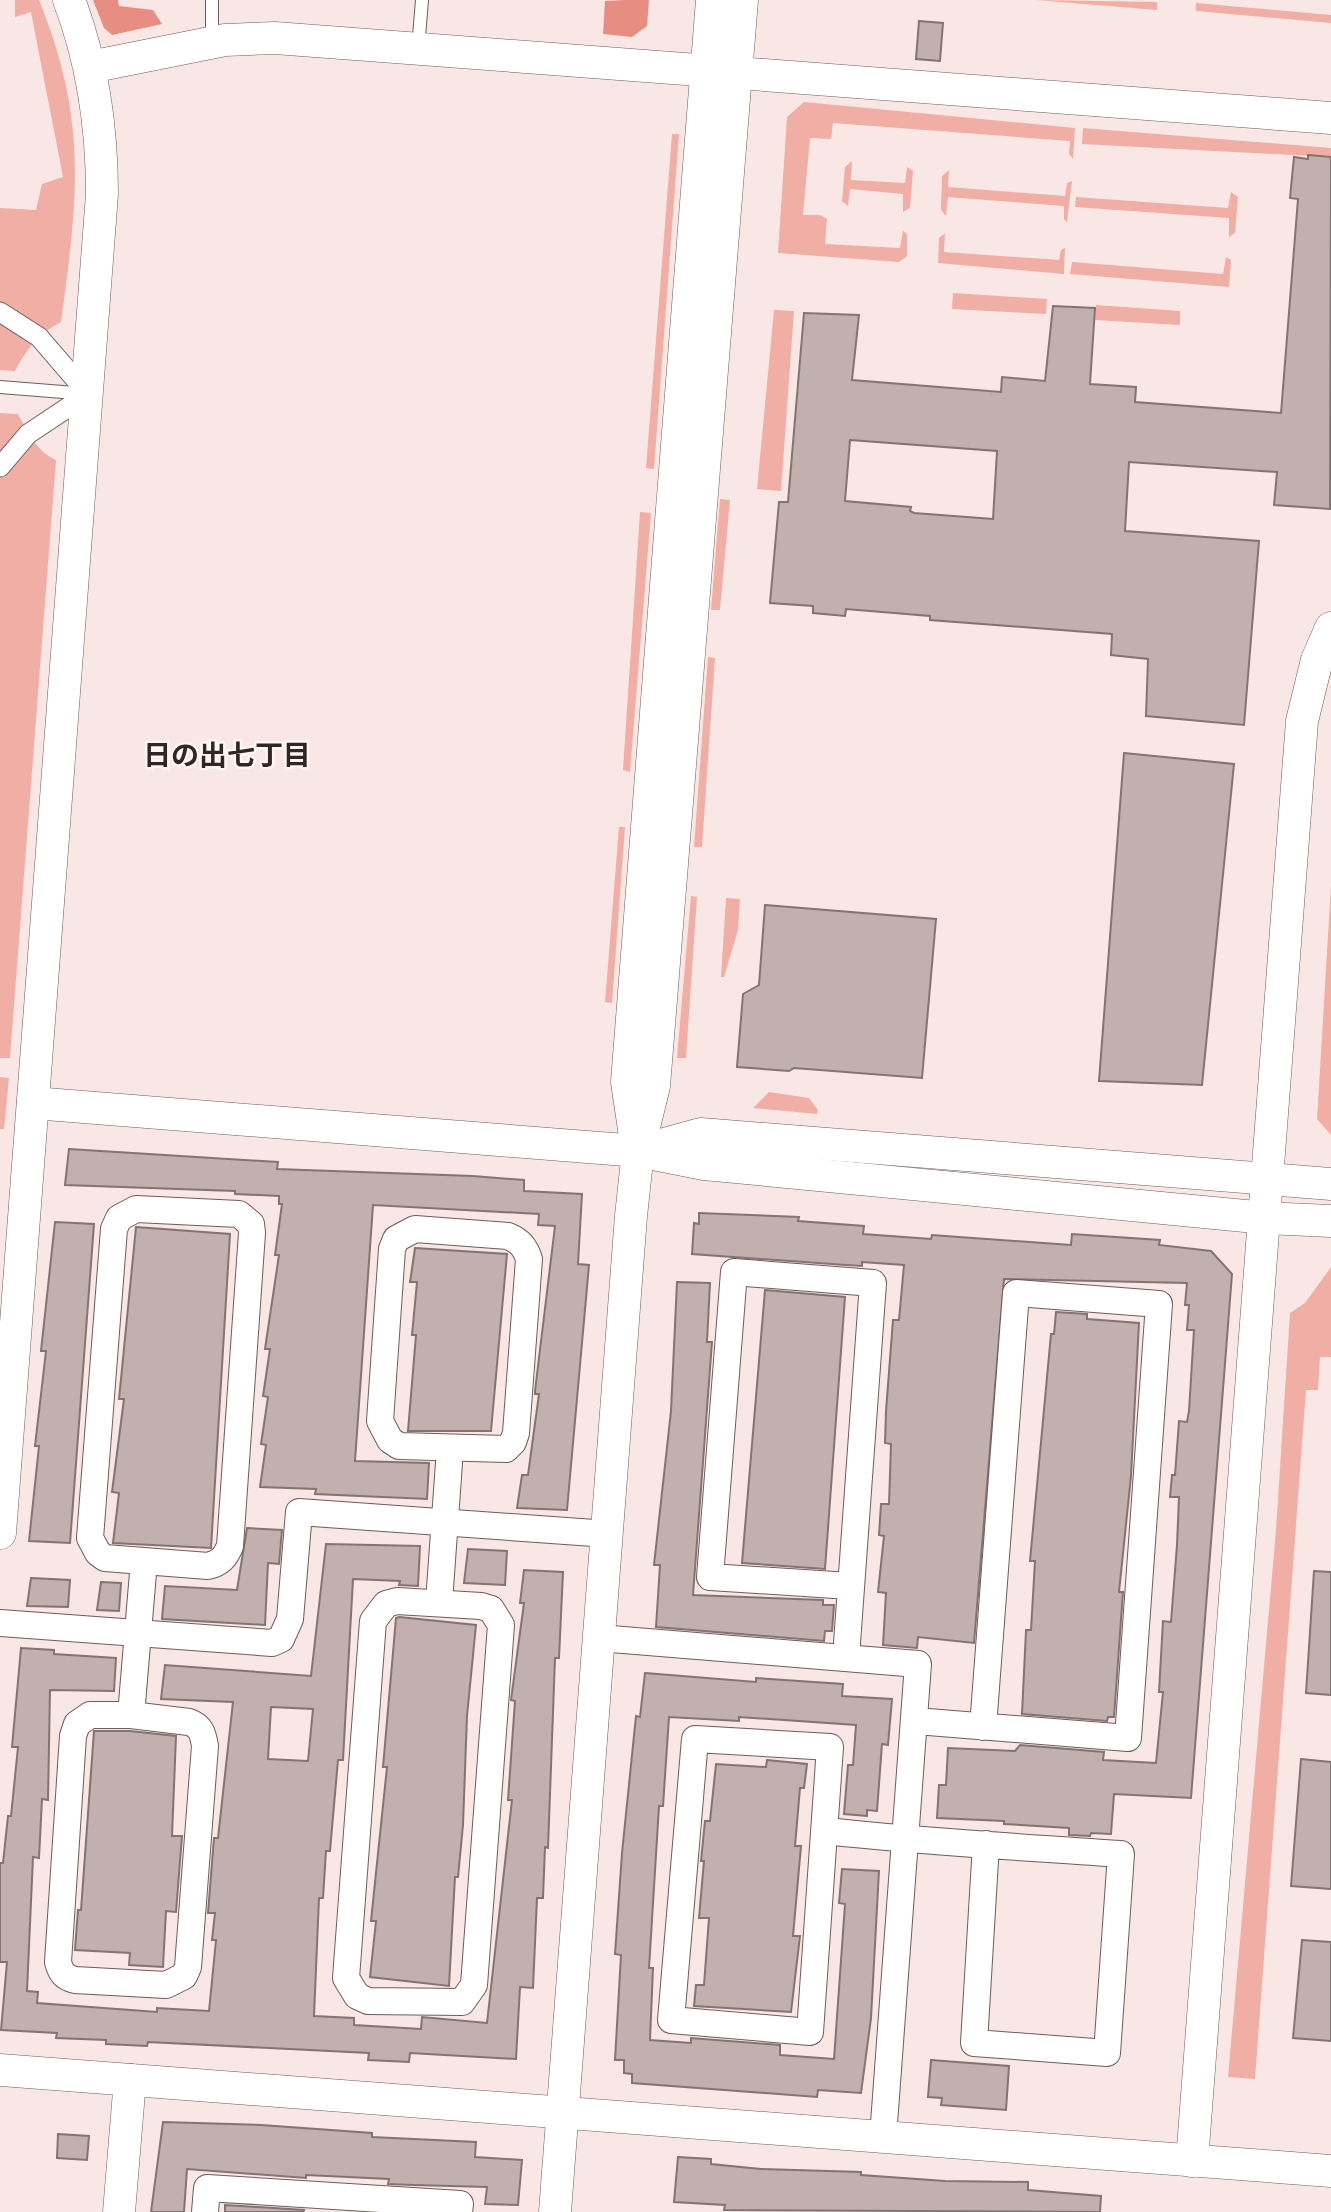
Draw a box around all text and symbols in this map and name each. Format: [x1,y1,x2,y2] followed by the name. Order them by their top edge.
[143,739,311,773] district label: 日の出七丁目

